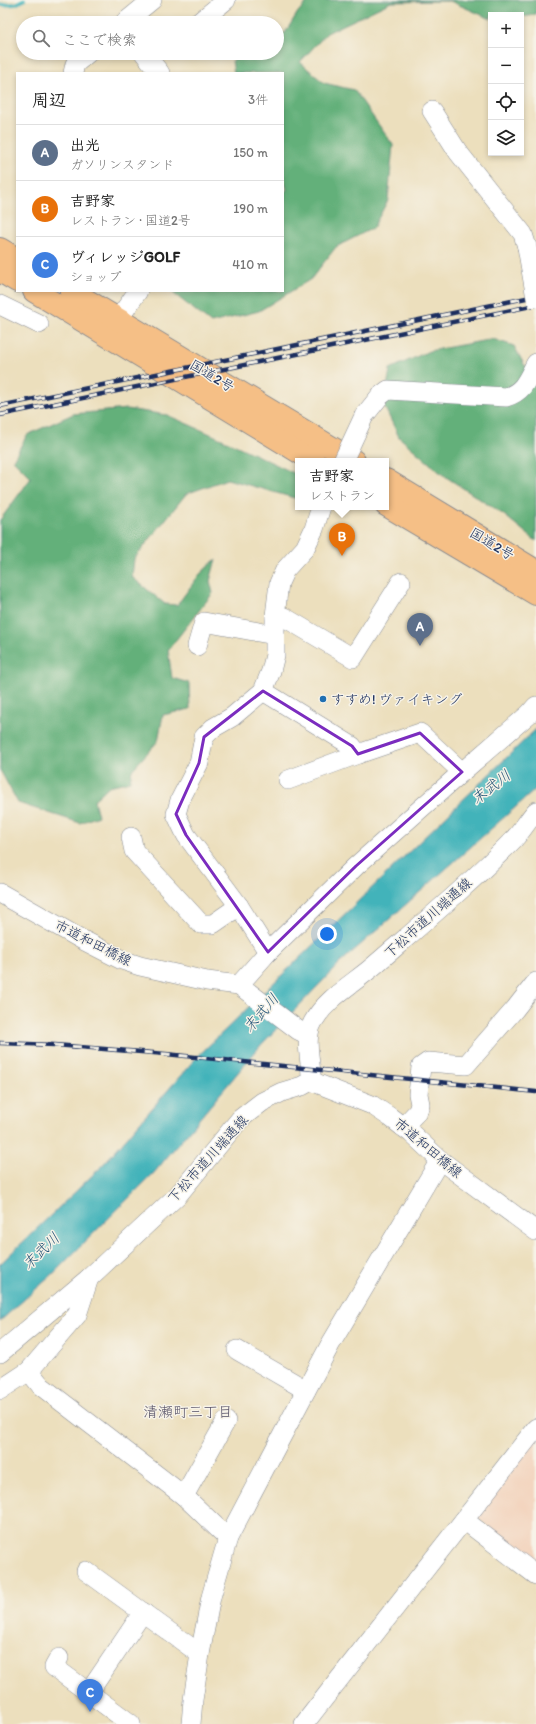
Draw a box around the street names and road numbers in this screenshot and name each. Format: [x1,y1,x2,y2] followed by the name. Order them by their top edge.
[186,356,238,396] street label: 国道2号
[466,524,518,564] street label: 国道2号
[381,874,475,962] street label: 下松市道川端通線
[52,916,134,970] street label: 市道和田橋線
[164,1112,252,1206] street label: 下松市道川端通線
[390,1114,466,1182] street label: 市道和田橋線

